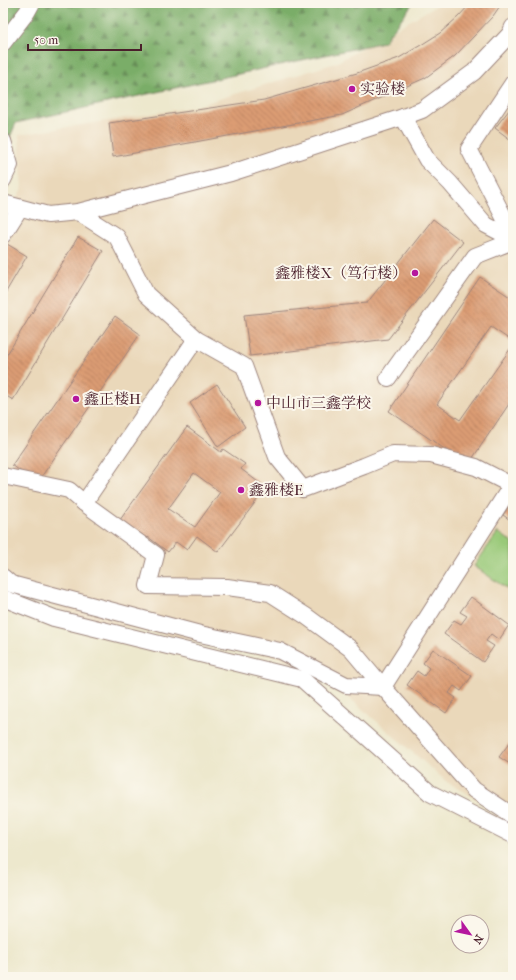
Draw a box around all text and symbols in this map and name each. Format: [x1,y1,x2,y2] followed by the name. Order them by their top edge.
[28,26,141,52] scale bar
[34,33,58,47] text: 50 m
[360,80,405,98] place label: 实验楼
[347,84,357,94] marker: 实验楼
[275,264,407,282] place label: 鑫雅楼X（笃行楼）
[410,268,420,278] marker: 鑫雅楼X（笃行楼）
[84,390,141,408] place label: 鑫正楼H
[71,394,81,404] marker: 鑫正楼H
[266,394,371,412] place label: 中山市三鑫学校
[253,398,263,408] marker: 中山市三鑫学校
[249,481,303,499] place label: 鑫雅楼E
[236,485,246,495] marker: 鑫雅楼E
[450,914,490,954] north arrow
[470,932,486,947] text: N

